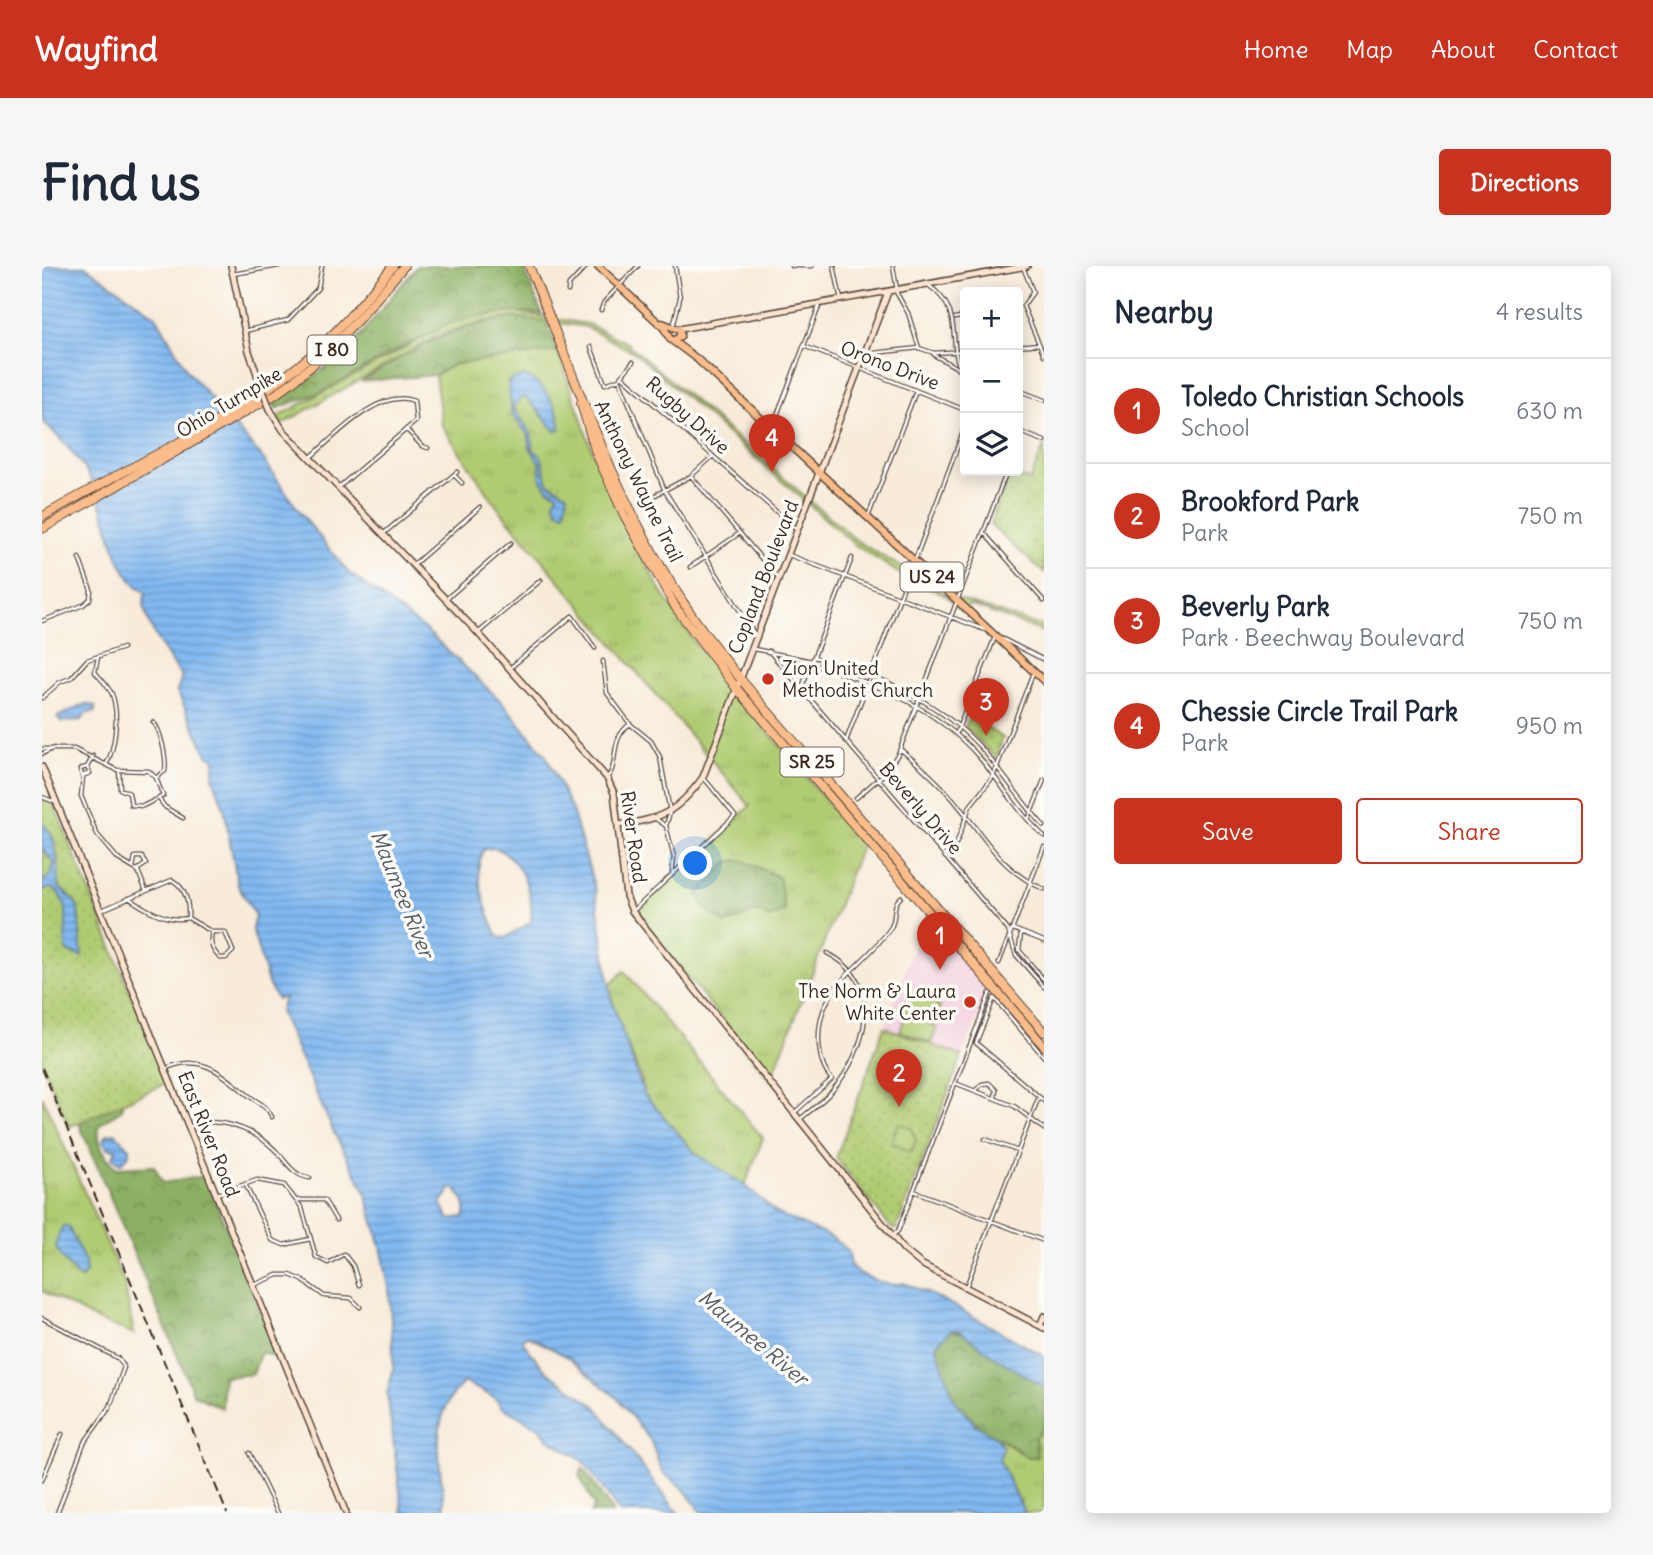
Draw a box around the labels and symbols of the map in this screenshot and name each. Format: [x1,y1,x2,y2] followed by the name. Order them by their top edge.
[837,335,943,395] street label: Orono Drive
[308,336,356,364] road number: I 80
[172,361,286,443] street label: Ohio Turnpike
[641,371,735,459] street label: Rugby Drive
[589,396,689,566] street label: Anthony Wayne Trail
[749,414,795,472] pin: 4
[723,497,803,657] street label: Copland Boulevard
[900,562,964,592] road number: US 24
[782,656,933,702] place label: Zion United Methodist Church
[760,671,776,687] marker: Zion United Methodist Church
[963,678,1009,736] pin: 3
[780,748,844,776] road number: SR 25
[874,757,968,859] street label: Beverly Drive
[616,789,652,885] street label: River Road
[365,826,441,964] water label: Maumee River
[678,846,712,880] your location
[917,912,963,970] pin: 1
[798,979,956,1025] place label: The Norm & Laura White Center
[962,994,978,1010] marker: The Norm & Laura White Center
[876,1049,922,1107] pin: 2
[173,1067,245,1201] street label: East River Road
[693,1284,816,1393] water label: Maumee River

